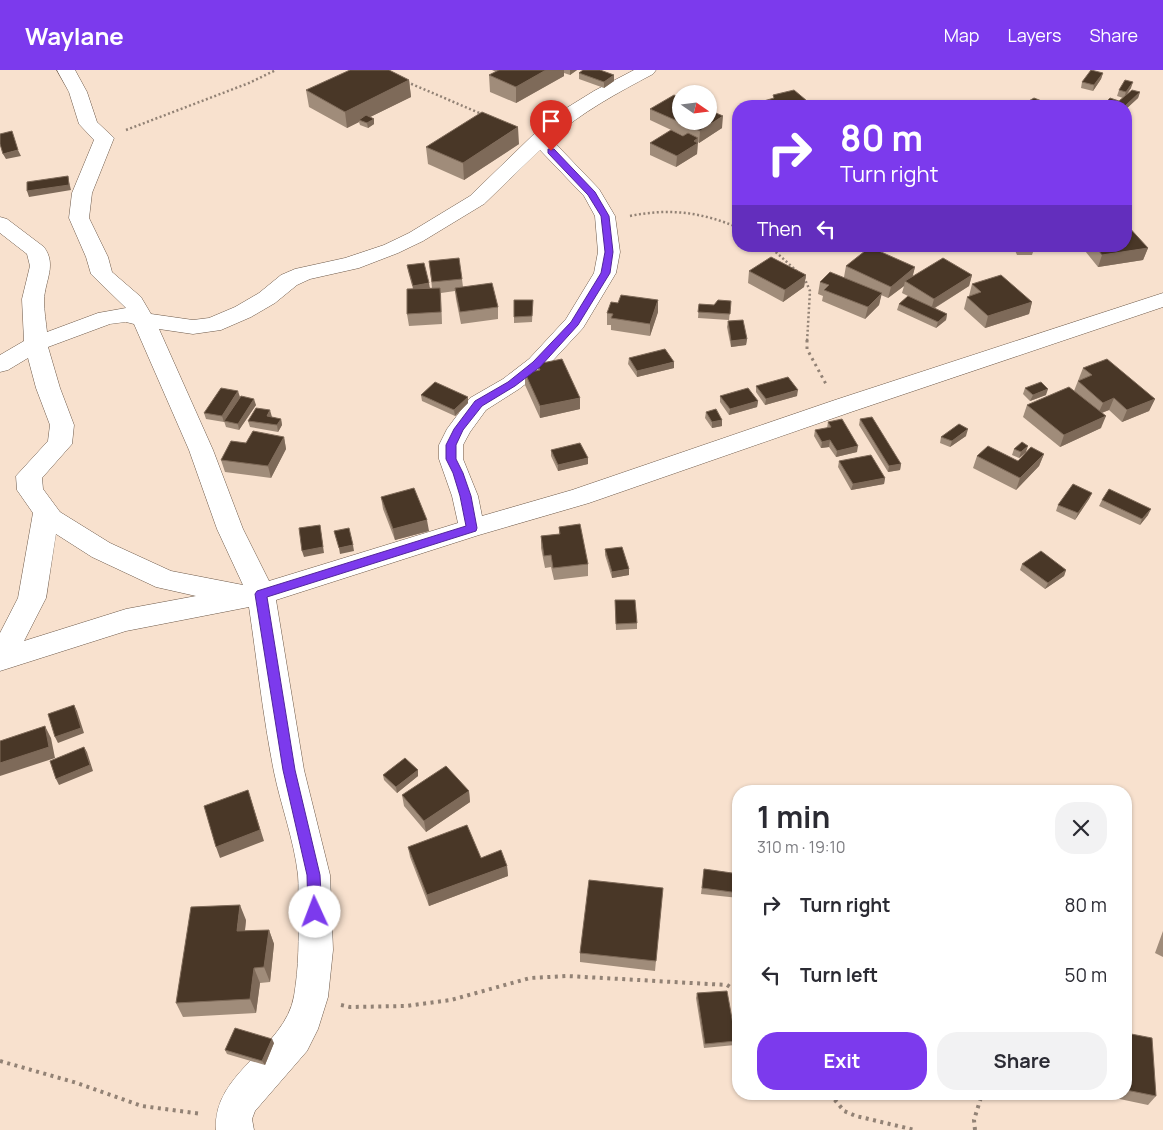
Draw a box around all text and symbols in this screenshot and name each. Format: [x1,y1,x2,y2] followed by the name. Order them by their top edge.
[25,19,124,52] text: Waylane
[944,23,979,47] text: Map
[1007,23,1061,47] text: Layers
[1089,23,1138,47] text: Share
[672,85,718,130] north arrow
[672,85,717,130] map controls
[530,100,572,151] pin
[537,107,565,135] icon: arrive
[840,114,923,162] text: 80 m
[757,120,822,185] icon: right
[840,159,938,189] text: Turn right
[812,215,840,243] icon: left
[757,216,802,242] text: Then
[757,796,830,837] text: 1 min
[1055,802,1107,854] button: close
[757,836,846,858] text: 310 m · 19:10
[288,885,340,937] position arrow
[757,891,785,919] icon: right
[800,892,890,918] text: Turn right
[1064,892,1107,918] text: 80 m
[757,961,785,989] icon: left
[800,962,878,988] text: Turn left
[1065,962,1107,988] text: 50 m
[757,1032,927,1090] button: Exit
[937,1032,1107,1090] button: Share

